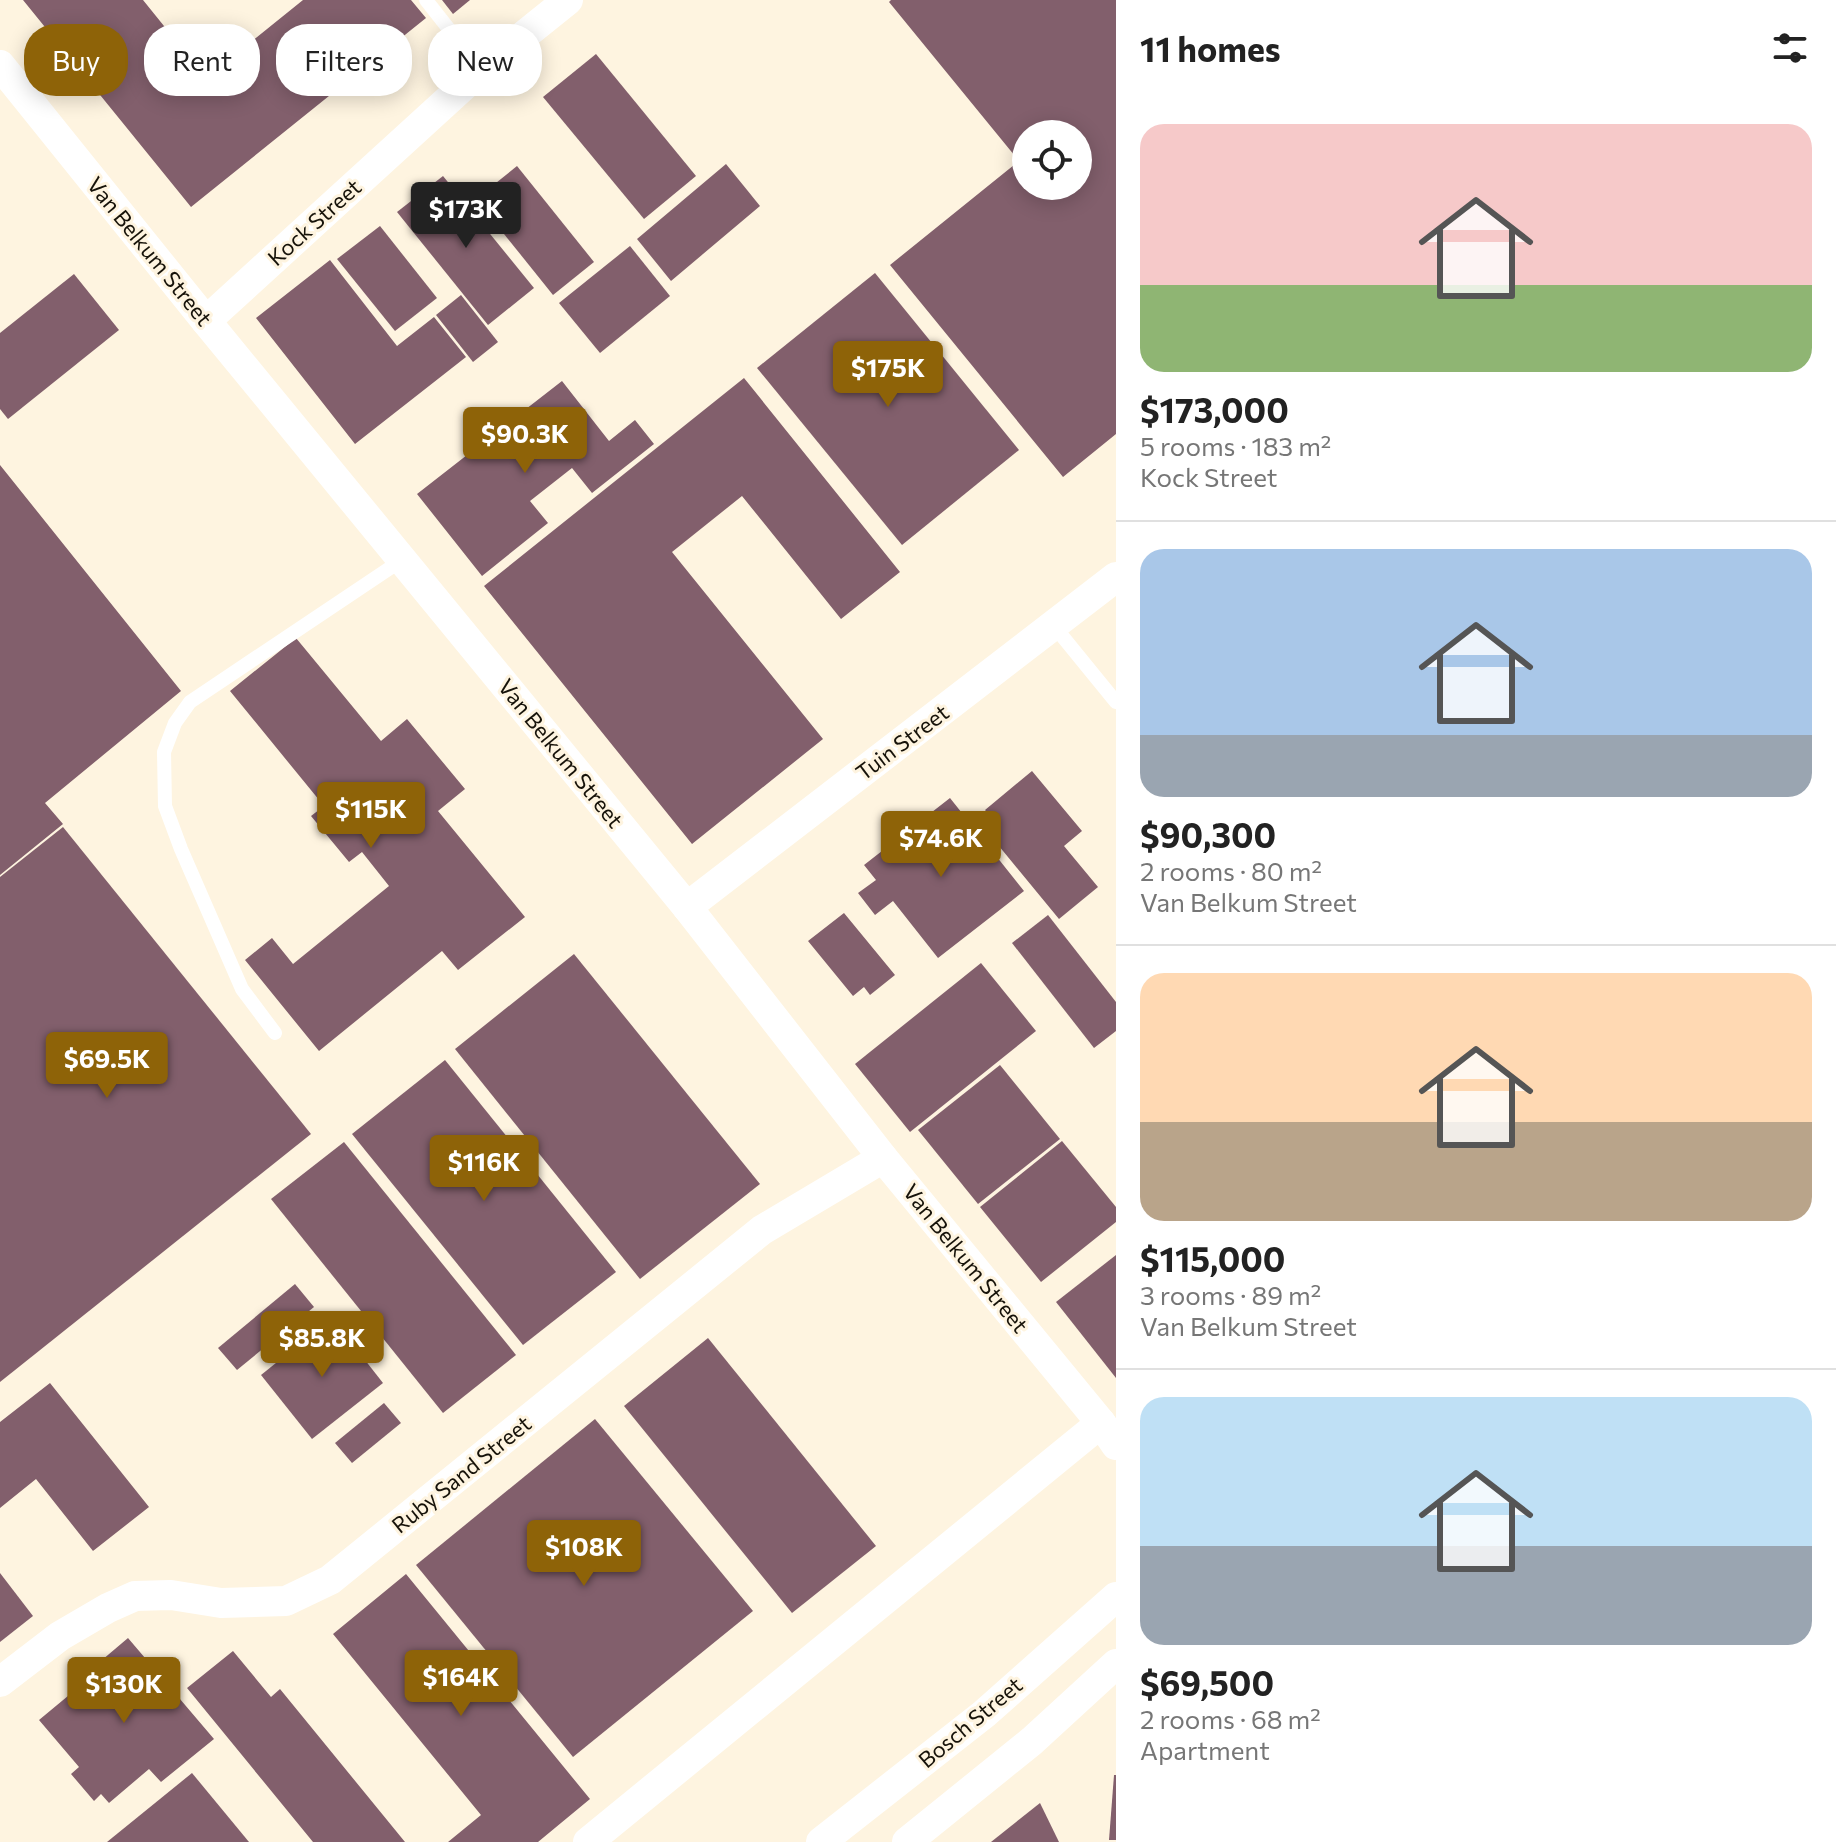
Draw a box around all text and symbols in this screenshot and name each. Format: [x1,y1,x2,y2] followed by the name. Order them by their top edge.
[24,24,128,96] chip: Buy
[144,24,260,96] chip: Rent
[276,24,412,96] chip: Filters
[428,24,542,96] chip: New
[1768,26,1812,70] icon: filters
[1140,27,1281,69] text: 11 homes
[1012,120,1092,200] map controls
[1012,120,1092,200] button: locate
[82,171,218,331] street label: Van Belkum Street
[262,173,366,271] street label: Kock Street
[1404,176,1548,320] icon: home
[410,182,522,250] pin: $173K
[429,192,503,223] text: $173K
[832,341,944,409] pin: $175K
[851,351,925,382] text: $175K
[1140,388,1289,430] text: $173,000
[460,407,590,475] pin: $90.3K
[481,417,569,448] text: $90.3K
[1140,430,1331,461] text: 5 rooms · 183 m²
[1140,461,1277,492] text: Kock Street
[1404,601,1548,745] icon: home
[493,673,629,833] street label: Van Belkum Street
[850,698,954,786] street label: Tuin Street
[315,782,427,850] pin: $115K
[335,792,407,823] text: $115K
[876,811,1006,879] pin: $74.6K
[1140,813,1276,855] text: $90,300
[899,821,983,852] text: $74.6K
[1140,855,1322,886] text: 2 rooms · 80 m²
[1140,886,1357,917] text: Van Belkum Street
[1404,1025,1548,1169] icon: home
[42,1032,172,1100] pin: $69.5K
[64,1042,150,1073] text: $69.5K
[428,1135,540,1203] pin: $116K
[448,1145,520,1176] text: $116K
[898,1178,1034,1338] street label: Van Belkum Street
[1140,1237,1285,1279] text: $115,000
[1140,1279,1321,1310] text: 3 rooms · 89 m²
[1140,1310,1357,1341] text: Van Belkum Street
[257,1311,387,1379] pin: $85.8K
[279,1321,365,1352] text: $85.8K
[386,1410,536,1538] street label: Ruby Sand Street
[1404,1449,1548,1593] icon: home
[528,1520,640,1588] pin: $108K
[545,1530,623,1561] text: $108K
[405,1650,517,1718] pin: $164K
[68,1657,180,1725] pin: $130K
[423,1660,499,1691] text: $164K
[1140,1661,1274,1703] text: $69,500
[85,1667,163,1698] text: $130K
[913,1671,1027,1773] street label: Bosch Street
[1140,1703,1321,1734] text: 2 rooms · 68 m²
[1140,1734,1270,1765] text: Apartment

